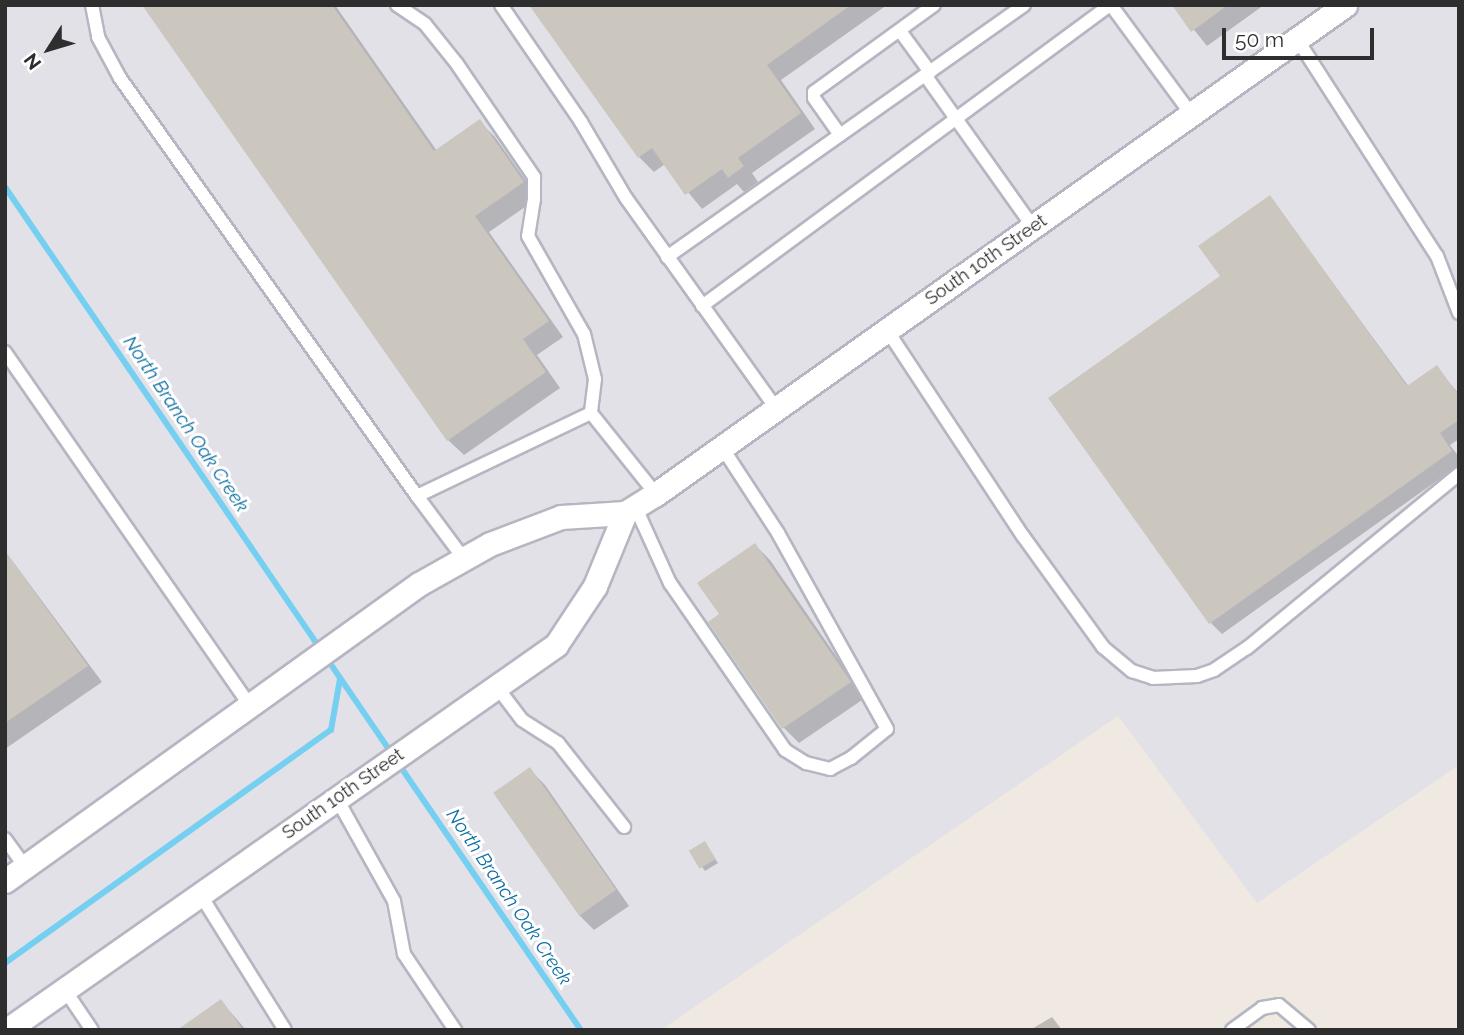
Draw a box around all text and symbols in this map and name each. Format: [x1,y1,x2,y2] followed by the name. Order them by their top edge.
[14,14,84,84] north arrow
[1226,14,1378,58] scale bar
[1235,27,1284,52] text: 50 m
[19,49,45,74] text: N
[921,210,1051,310] street label: South 10th Street
[118,332,254,516] water label: North Branch Oak Creek
[278,744,408,844] street label: South 10th Street
[441,805,577,989] water label: North Branch Oak Creek

